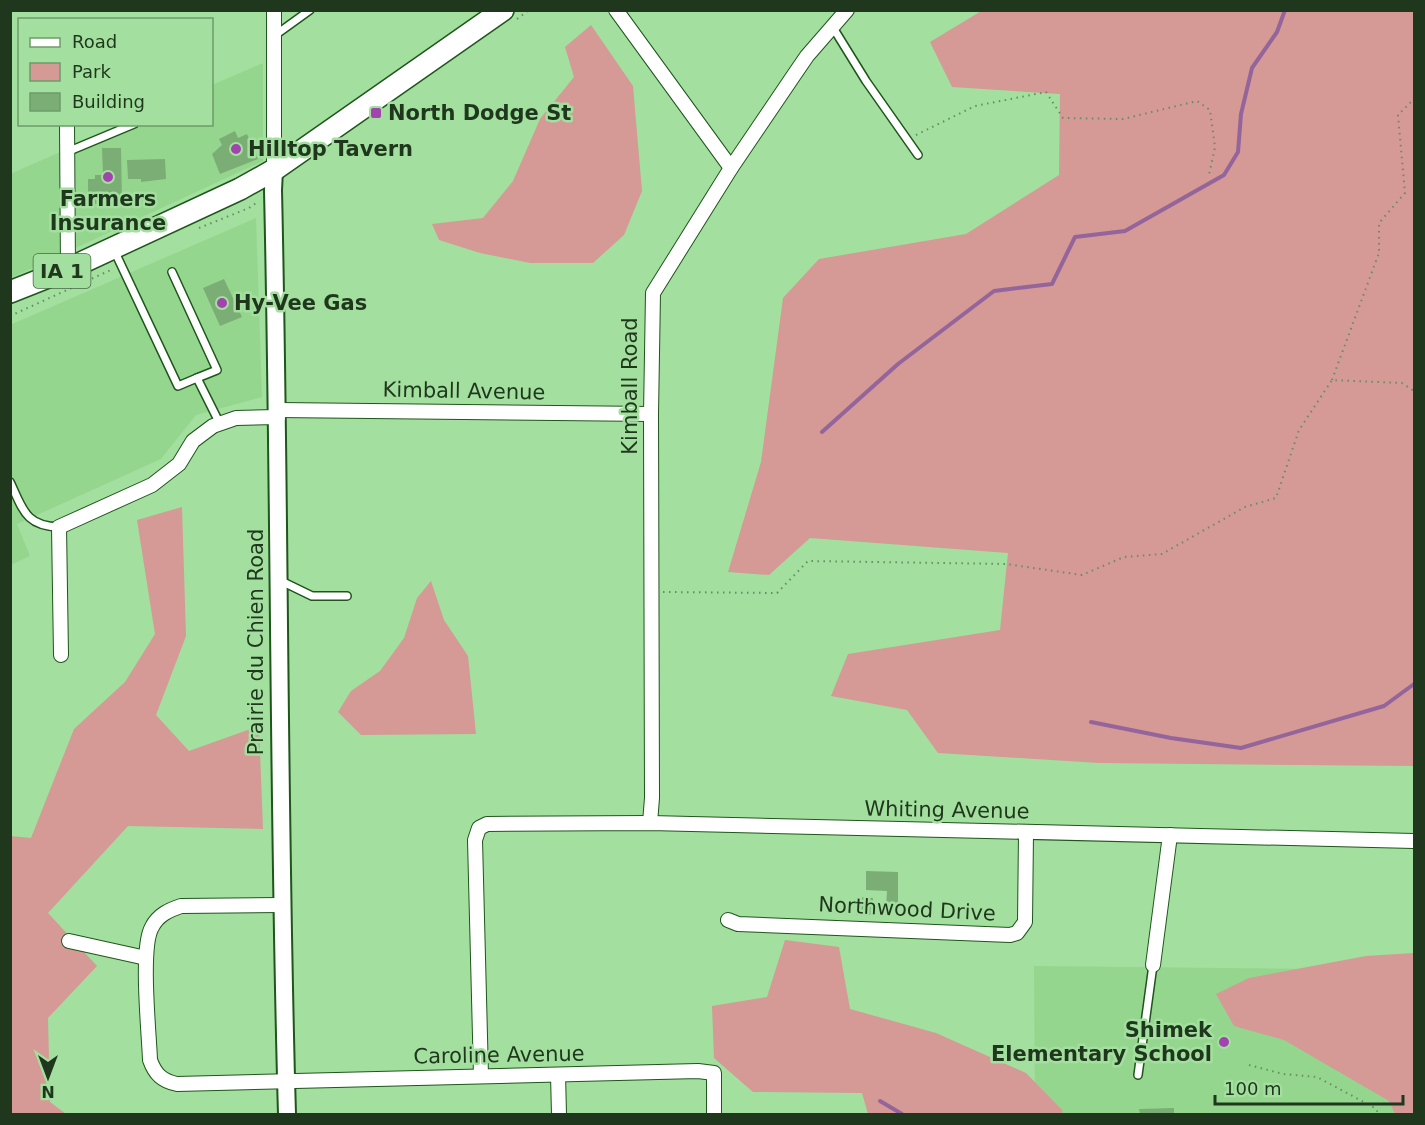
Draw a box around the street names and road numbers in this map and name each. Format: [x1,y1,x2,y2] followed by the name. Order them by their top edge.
[34,254,90,288] road number: IA 1
[618,317,642,455] street label: Kimball Road
[382,378,546,404] street label: Kimball Avenue
[244,529,268,755] street label: Prairie du Chien Road
[864,797,1030,823] street label: Whiting Avenue
[818,892,996,926] street label: Northwood Drive
[413,1042,585,1068] street label: Caroline Avenue

